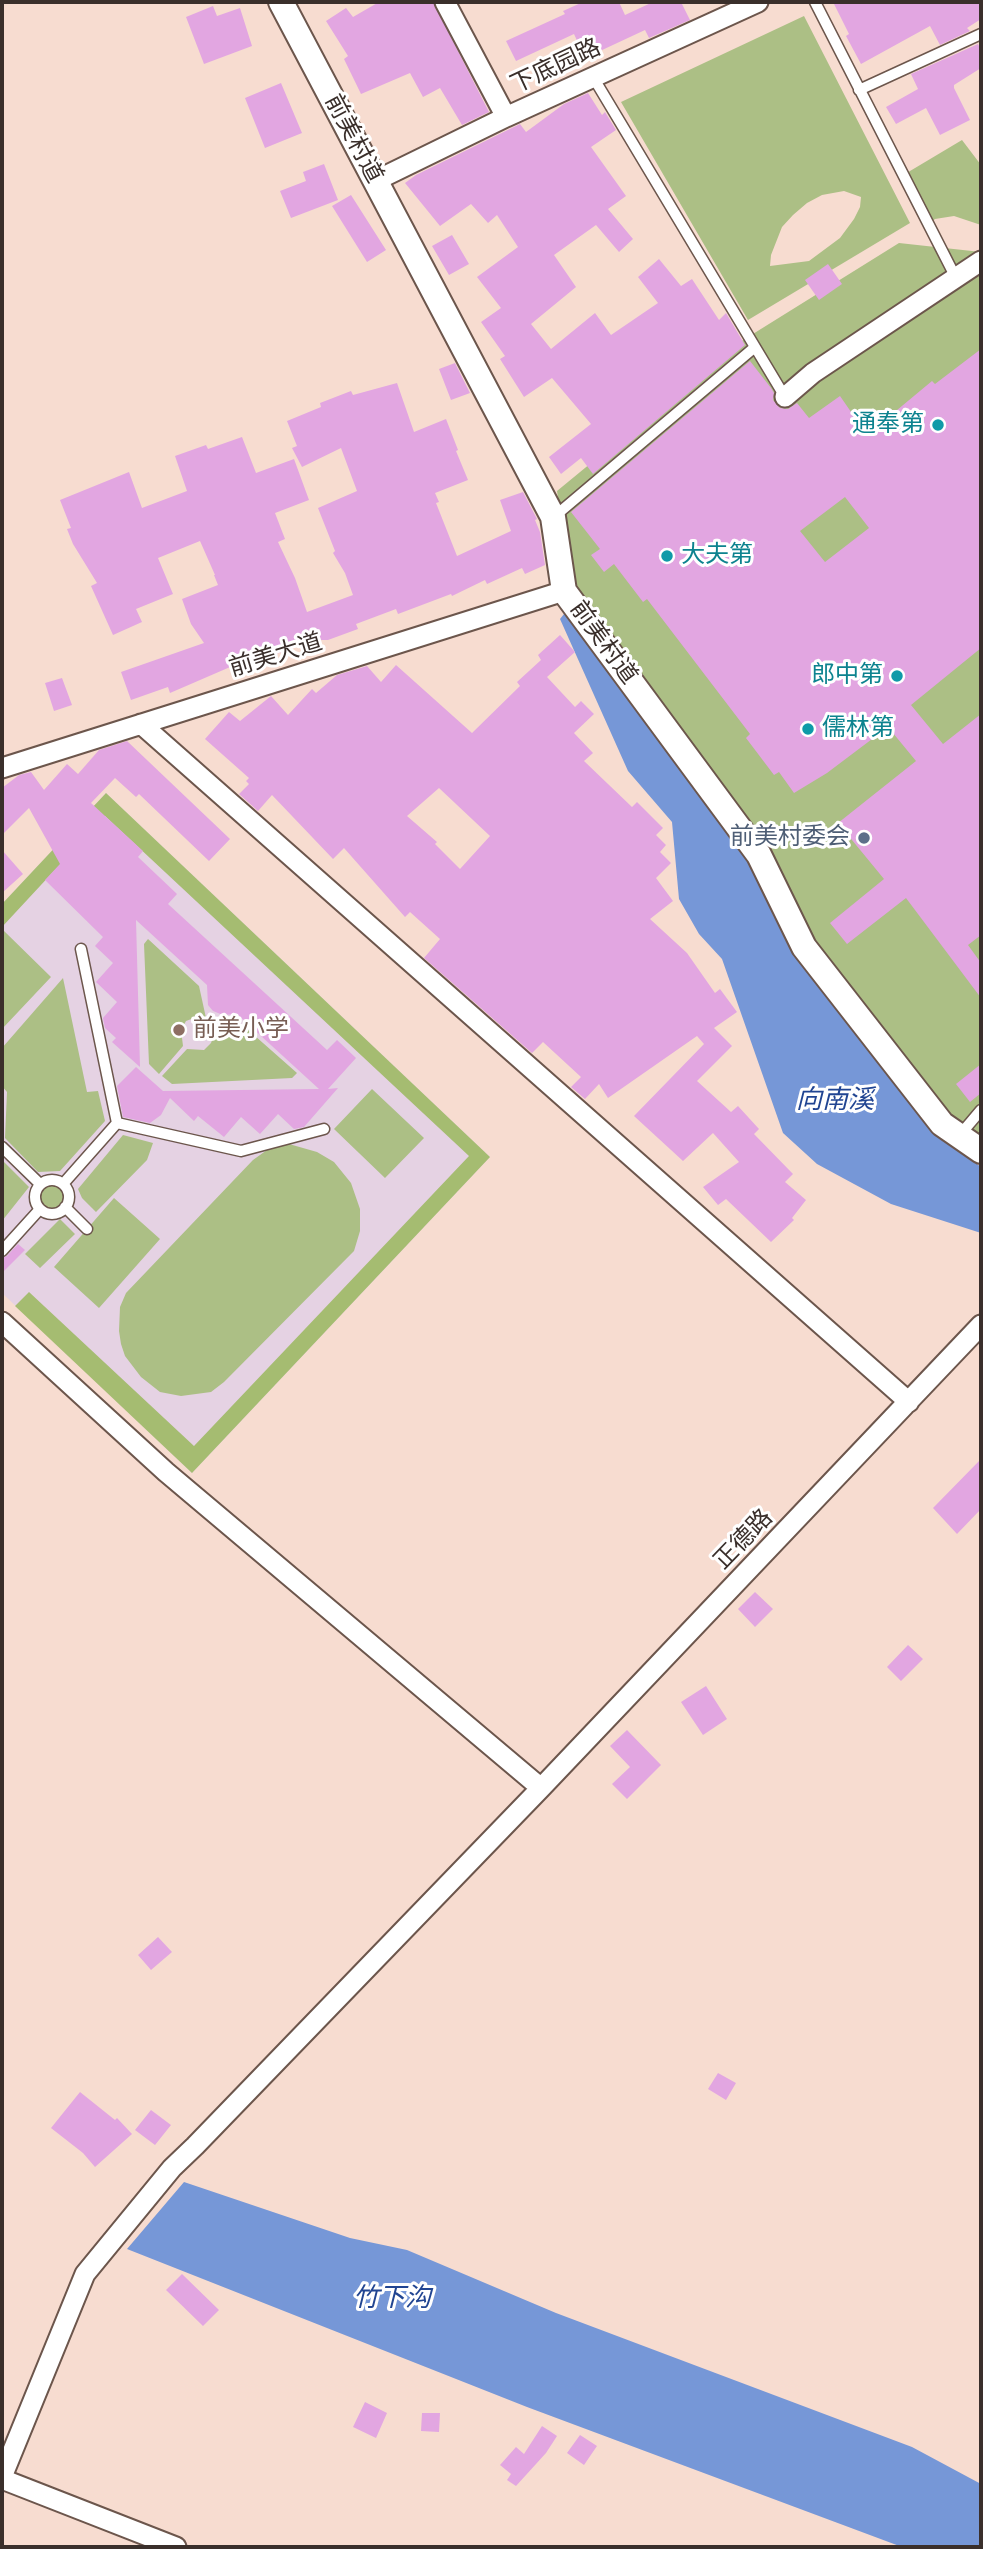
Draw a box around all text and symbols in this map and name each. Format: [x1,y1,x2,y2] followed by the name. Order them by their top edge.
[506,34,606,100] street label: 下底园路
[318,90,388,188] street label: 前美村道
[852,411,924,439] place label: 通奉第
[930,417,946,433] marker: 通奉第
[681,542,753,570] place label: 大夫第
[659,548,675,564] marker: 大夫第
[563,596,643,690] street label: 前美村道
[226,628,326,684] street label: 前美大道
[811,662,883,690] place label: 郎中第
[889,668,905,684] marker: 郎中第
[822,715,894,743] place label: 儒林第
[800,721,816,737] marker: 儒林第
[730,824,850,852] place label: 前美村委会
[856,830,872,846] marker: 前美村委会
[193,1016,289,1044] place label: 前美小学
[171,1022,187,1038] marker: 前美小学
[796,1085,874,1117] water label: 向南溪
[709,1504,779,1576] street label: 正德路
[353,2283,431,2315] water label: 竹下沟

